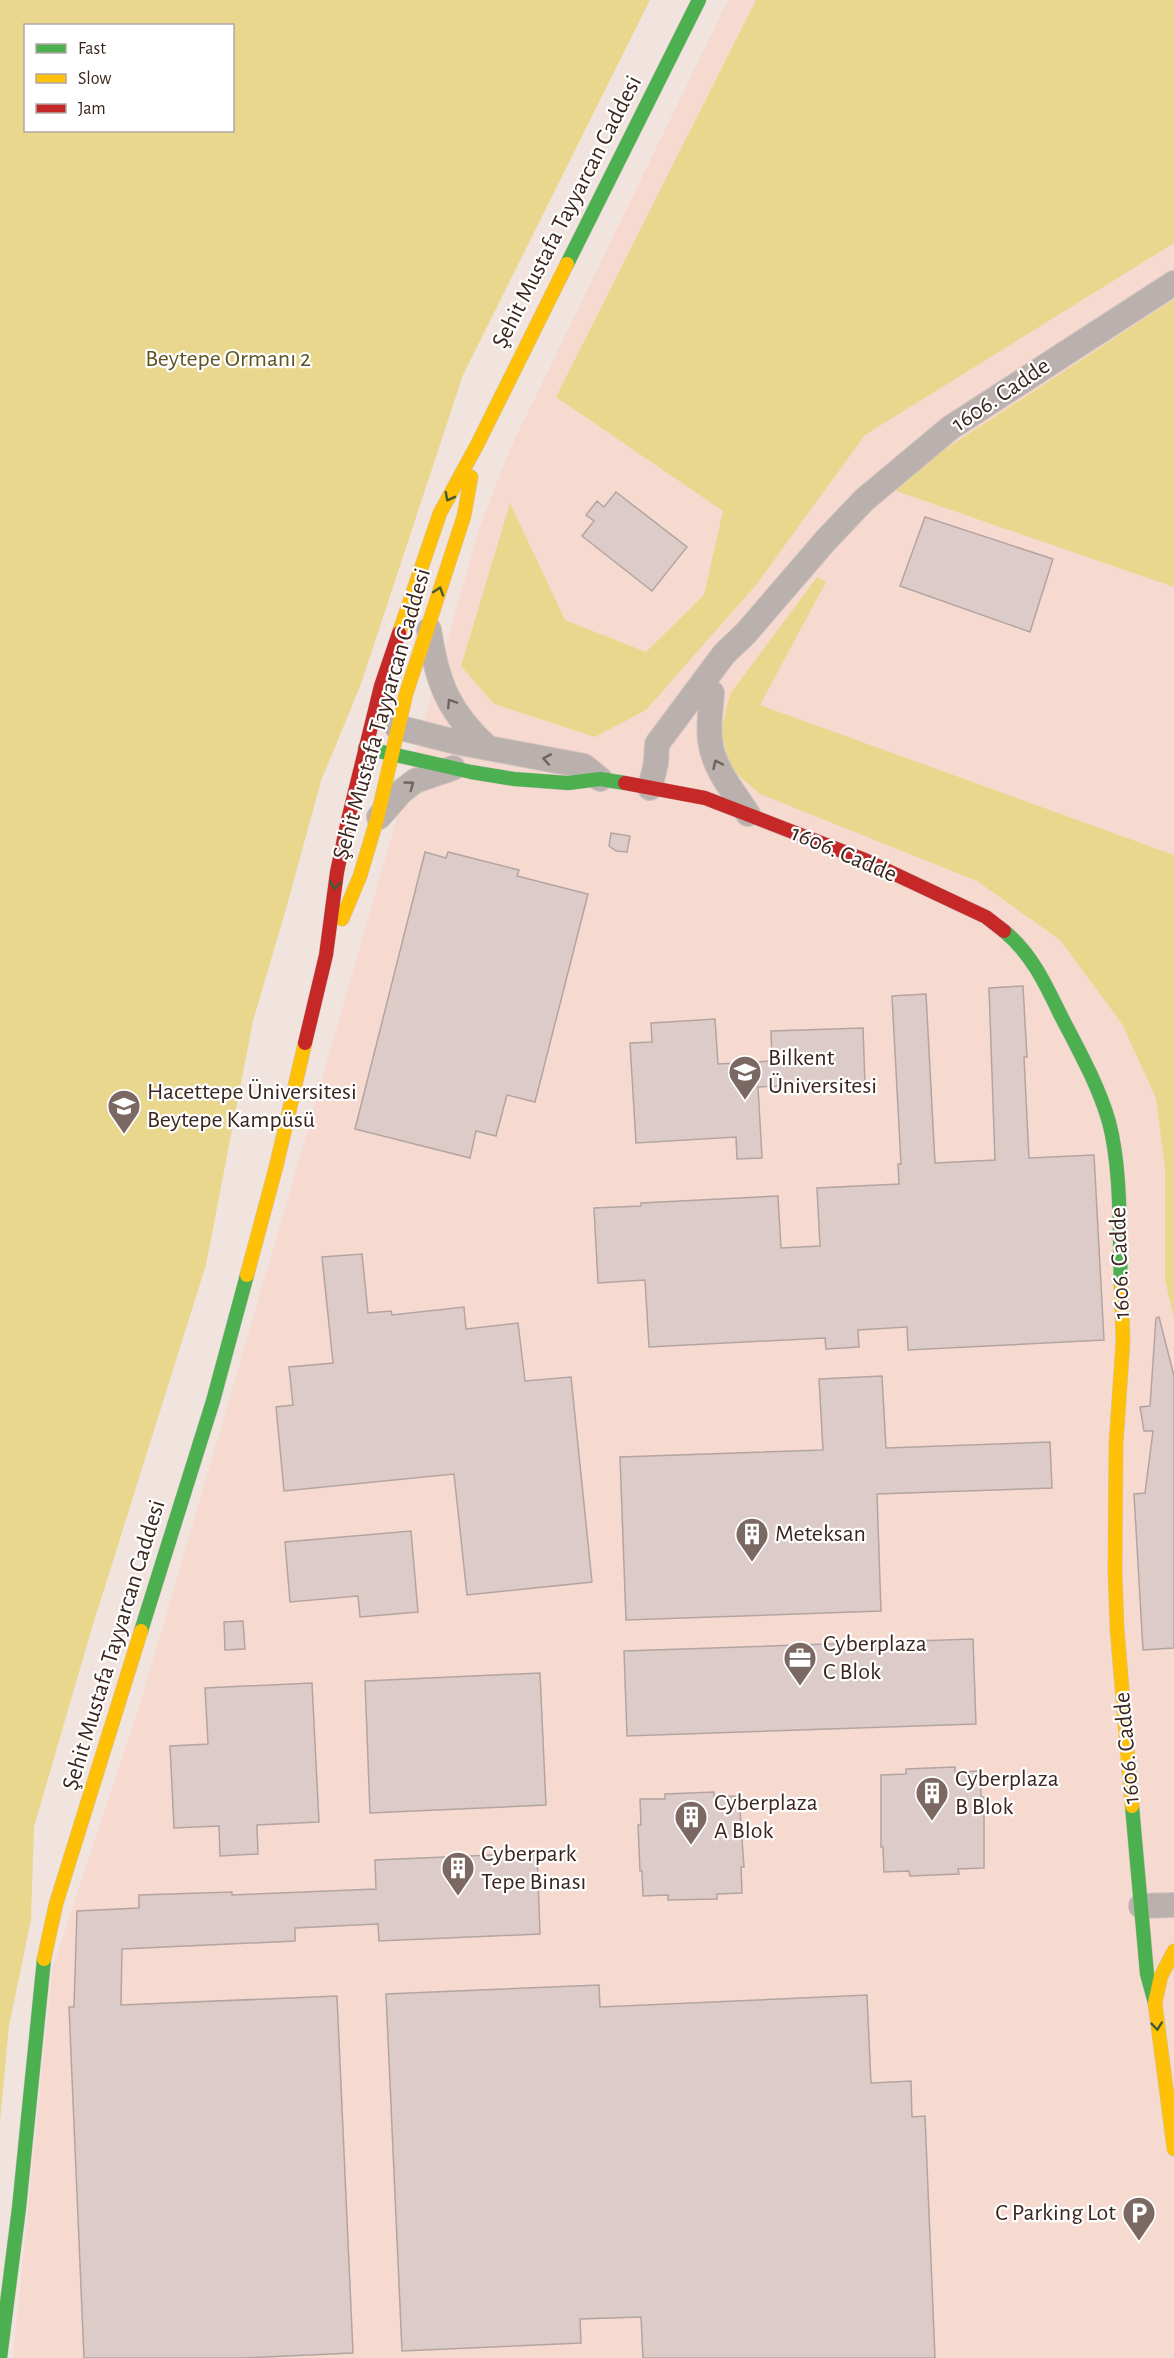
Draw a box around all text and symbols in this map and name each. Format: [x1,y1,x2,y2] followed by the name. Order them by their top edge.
[24,24,234,132] legend
[78,40,106,58] text: Fast
[78,70,111,88] text: Slow
[488,72,646,352] street label: Şehit Mustafa Tayyarcan Caddesi
[78,100,106,118] text: Jam
[145,347,311,371] park label: Beytepe Ormanı 2
[948,354,1054,436] street label: 1606. Cadde
[445,491,456,501] one-way arrow
[329,566,435,862] street label: Şehit Mustafa Tayyarcan Caddesi
[432,586,444,597] one-way arrow
[446,699,458,709] one-way arrow
[542,753,552,766] one-way arrow
[713,760,725,771] one-way arrow
[404,781,415,792] one-way arrow
[788,821,900,887] street label: 1606. Cadde
[330,880,342,889] one-way arrow
[768,1046,877,1098] place label: Bilkent Üniversitesi
[727,1054,763,1101] school or university icon: Bilkent Üniversitesi
[147,1079,357,1132] place label: Hacettepe Üniversitesi Beytepe Kampüsü
[106,1088,142,1135] school or university icon: Hacettepe Üniversitesi Beytepe Kampüsü
[1106,1206,1134,1320] street label: 1606. Cadde
[58,1497,170,1793] street label: Şehit Mustafa Tayyarcan Caddesi
[734,1516,770,1563] building icon: Meteksan
[775,1522,866,1546] place label: Meteksan
[823,1632,927,1684] place label: Cyberplaza C Blok
[782,1640,818,1687] office icon: Cyberplaza C Blok
[1110,1691,1144,1805] street label: 1606. Cadde
[955,1767,1059,1819] place label: Cyberplaza B Blok
[914,1775,950,1822] building icon: Cyberplaza B Blok
[714,1791,818,1843] place label: Cyberplaza A Blok
[673,1799,709,1846] building icon: Cyberplaza A Blok
[481,1842,586,1894] place label: Cyberpark Tepe Binası
[440,1850,476,1897] building icon: Cyberpark Tepe Binası
[1150,2021,1163,2030] one-way arrow
[1121,2195,1157,2242] parking icon: C Parking Lot
[995,2201,1116,2225] place label: C Parking Lot

